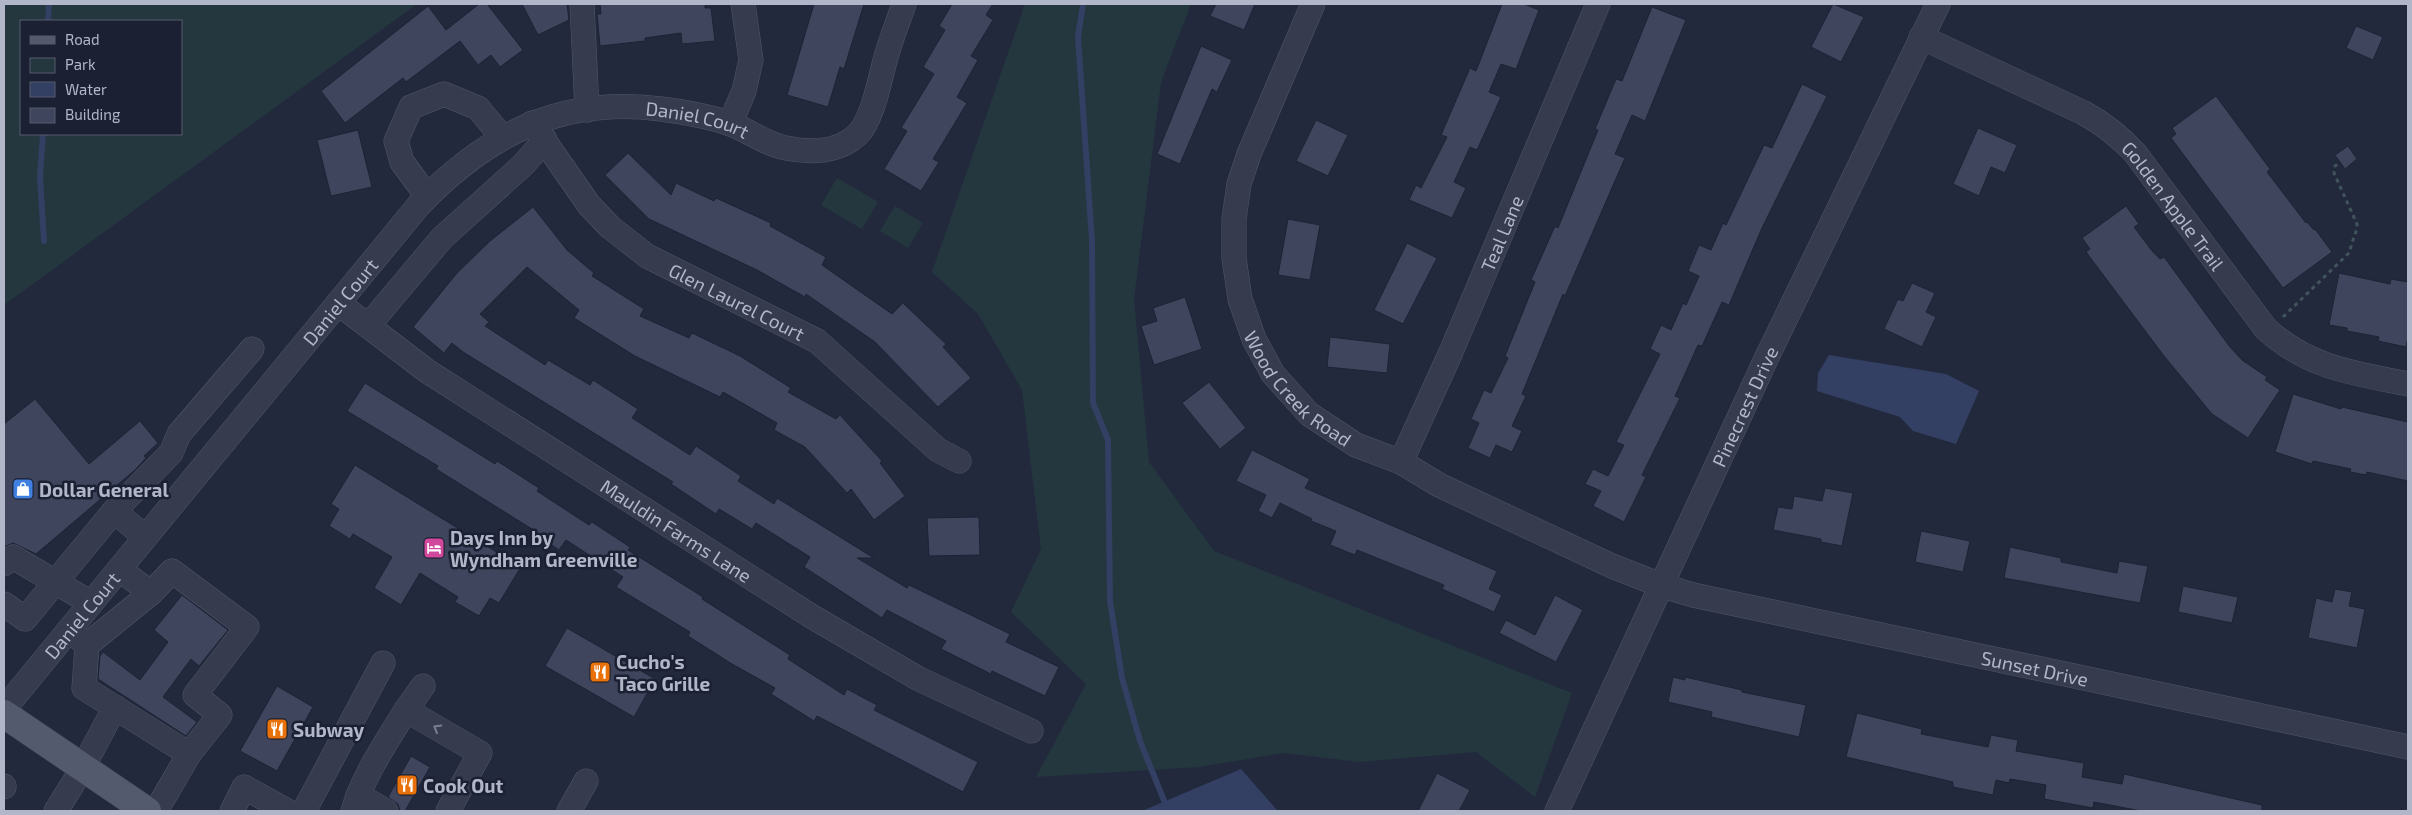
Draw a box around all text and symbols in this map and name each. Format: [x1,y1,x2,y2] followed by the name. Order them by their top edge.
[20,20,182,135] legend
[65,30,100,48] text: Road
[65,55,96,73] text: Park
[65,80,107,98] text: Water
[645,96,753,142] street label: Daniel Court
[65,105,121,123] text: Building
[2118,136,2230,275] street label: Golden Apple Trail
[1475,191,1528,275] street label: Teal Lane
[297,253,382,350] street label: Daniel Court
[666,258,809,345] street label: Glen Laurel Court
[1240,326,1356,450] street label: Wood Creek Road
[1706,342,1782,470] street label: Pinecrest Drive
[597,474,756,587] street label: Mauldin Farms Lane
[11,477,35,501] shop icon: Dollar General
[39,478,169,501] place label: Dollar General
[450,526,638,572] place label: Days Inn by Wyndham Greenville
[422,536,446,560] hotel icon: Days Inn by Wyndham Greenville
[39,567,124,663] street label: Daniel Court
[1979,645,2091,690] street label: Sunset Drive
[616,650,711,695] place label: Cucho's Taco Grille
[588,660,612,684] restaurant icon: Cucho's Taco Grille
[265,717,289,741] restaurant icon: Subway
[293,718,364,742] place label: Subway
[434,725,443,735] one-way arrow
[395,773,419,797] restaurant icon: Cook Out
[423,774,504,797] place label: Cook Out

